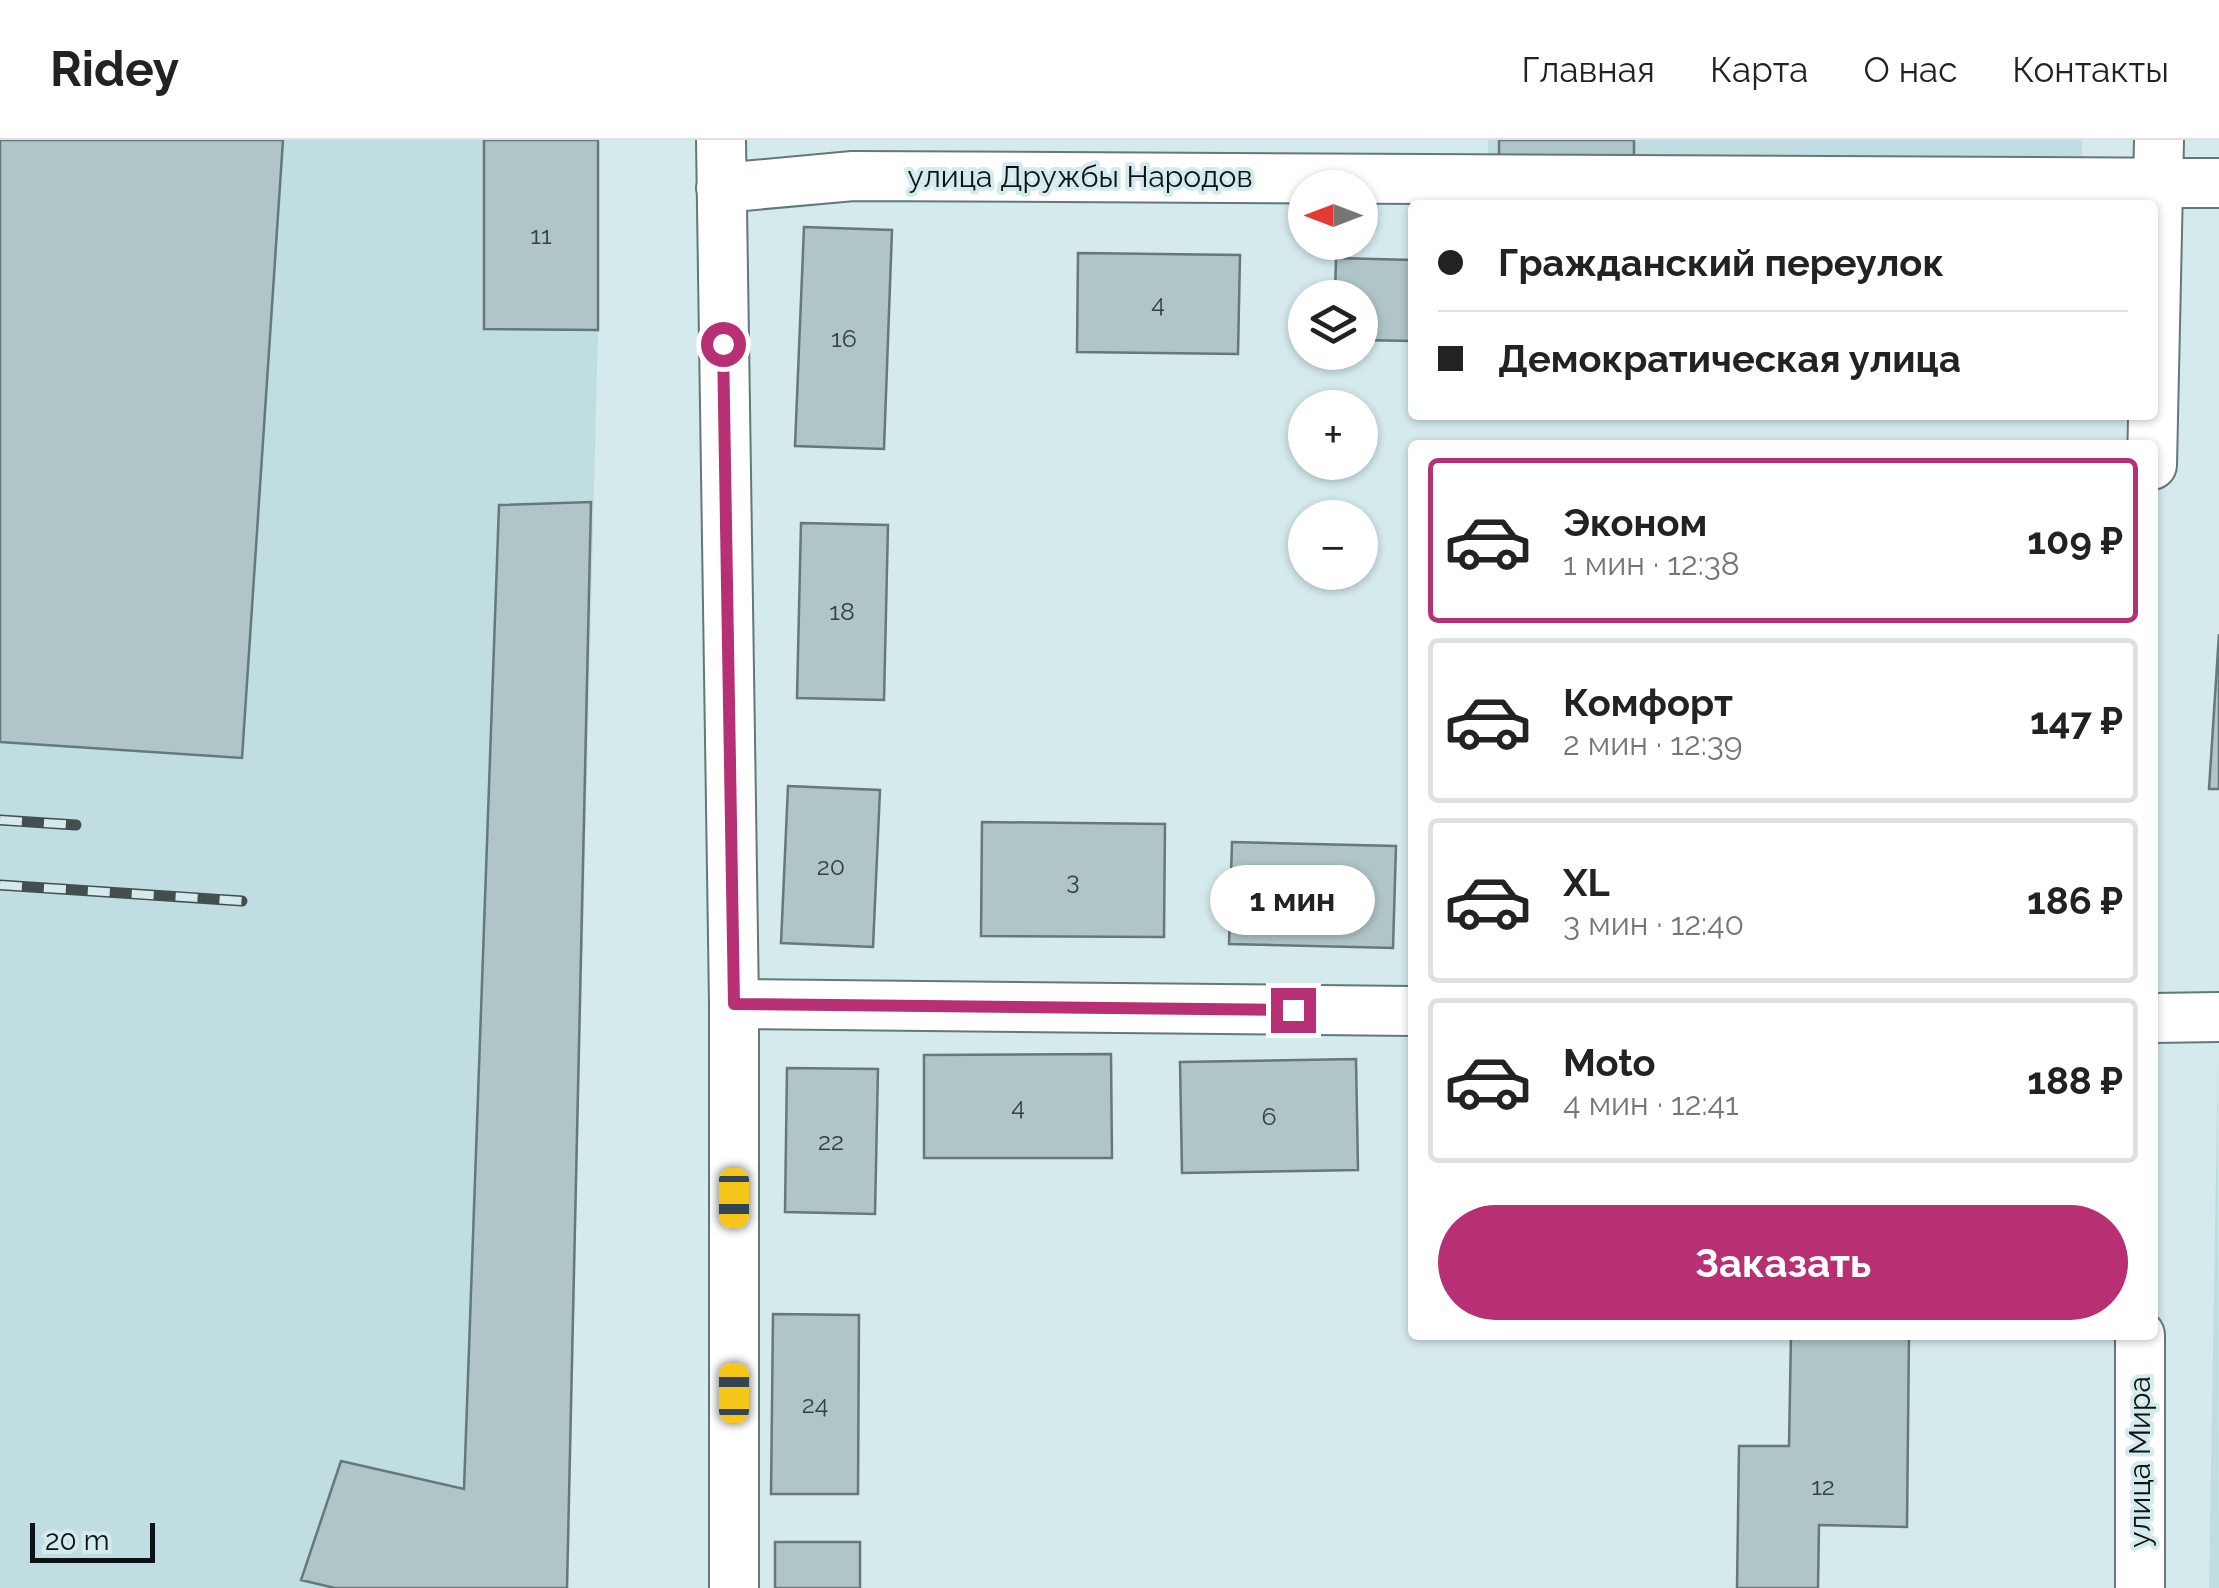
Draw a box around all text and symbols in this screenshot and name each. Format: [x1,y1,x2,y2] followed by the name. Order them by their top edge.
[50,41,179,97] text: Ridey
[1522,49,1655,90] text: Главная
[1710,49,1808,90] text: Карта
[1863,49,1957,90] text: О нас
[2012,49,2169,90] text: Контакты
[908,159,1252,194] street label: улица Дружбы Народов
[1288,170,1378,260] north arrow
[1288,170,1378,590] map controls
[530,220,552,250] house number: 11
[1498,240,1944,285] text: Гражданский переулок
[1288,280,1378,370] button: layers
[1151,288,1165,318] house number: 4
[701,322,746,367] route start
[831,323,857,353] house number: 16
[1498,336,1961,381] text: Демократическая улица
[1288,390,1378,480] button: +
[1443,496,1533,586] icon: car
[1288,500,1378,590] button: −
[1563,500,1707,545] text: Эконом
[2027,518,2123,563] text: 109 ₽
[1563,545,1740,582] text: 1 мин · 12:38
[829,596,855,626] house number: 18
[1443,676,1533,766] icon: car
[1563,680,1733,725] text: Комфорт
[2030,698,2123,743] text: 147 ₽
[1563,725,1743,762] text: 2 мин · 12:39
[817,851,845,881] house number: 20
[1443,856,1533,946] icon: car
[1563,860,1610,905] text: XL
[1066,865,1080,895] house number: 3
[1210,865,1376,935] callout: 1 мин
[2027,878,2123,923] text: 186 ₽
[1250,881,1335,918] text: 1 мин
[1563,905,1744,942] text: 3 мин · 12:40
[1271,988,1316,1033] route end
[1443,1036,1533,1126] icon: car
[1563,1040,1656,1085] text: Moto
[2027,1058,2123,1103] text: 188 ₽
[1563,1085,1739,1122] text: 4 мин · 12:41
[1011,1091,1025,1121] house number: 4
[1261,1101,1277,1131] house number: 6
[818,1126,844,1156] house number: 22
[719,1168,749,1228] car
[1438,1205,2128,1320] button: Заказать
[719,1363,749,1423] car
[2122,1376,2157,1548] street label: улица Мира
[802,1389,828,1419] house number: 24
[1811,1471,1835,1501] house number: 12
[30,1518,155,1562] scale bar
[45,1524,110,1557] text: 20 m

